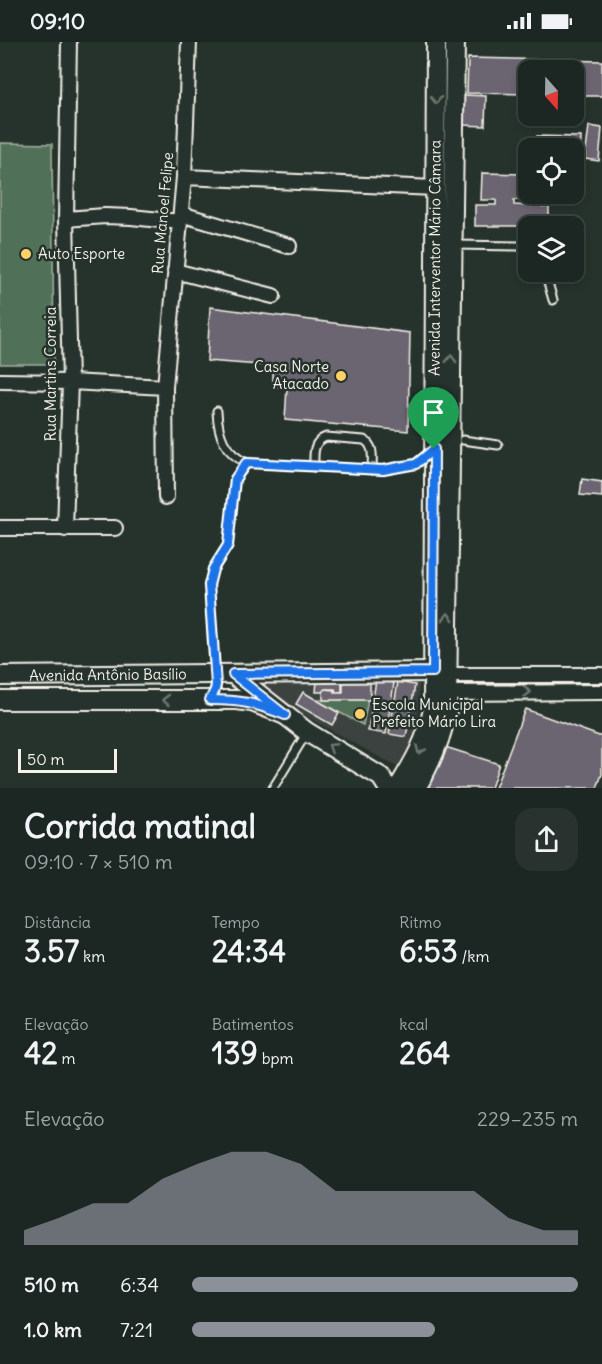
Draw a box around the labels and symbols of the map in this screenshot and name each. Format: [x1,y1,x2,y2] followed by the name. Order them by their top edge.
[518,60,584,126] north arrow
[430,96,442,105] one-way arrow
[424,139,445,376] street label: Avenida Interventor Mário Câmara
[148,151,177,275] street label: Rua Manoel Felipe
[38,244,125,263] place label: Auto Esporte
[19,247,33,261] marker: Auto Esporte
[41,306,60,441] street label: Rua Martins Correia
[445,354,457,363] one-way arrow
[254,357,329,393] place label: Casa Norte Atacado
[334,369,348,383] marker: Casa Norte Atacado
[408,387,459,449] pin
[442,612,454,621] one-way arrow
[29,664,187,685] street label: Avenida Antônio Basílio
[523,686,532,698] one-way arrow
[161,694,170,706] one-way arrow
[372,695,496,731] place label: Escola Municipal Prefeito Mário Lira
[353,707,367,721] marker: Escola Municipal Prefeito Mário Lira
[328,743,338,755] one-way arrow
[415,744,427,755] one-way arrow
[18,746,117,774] scale bar

